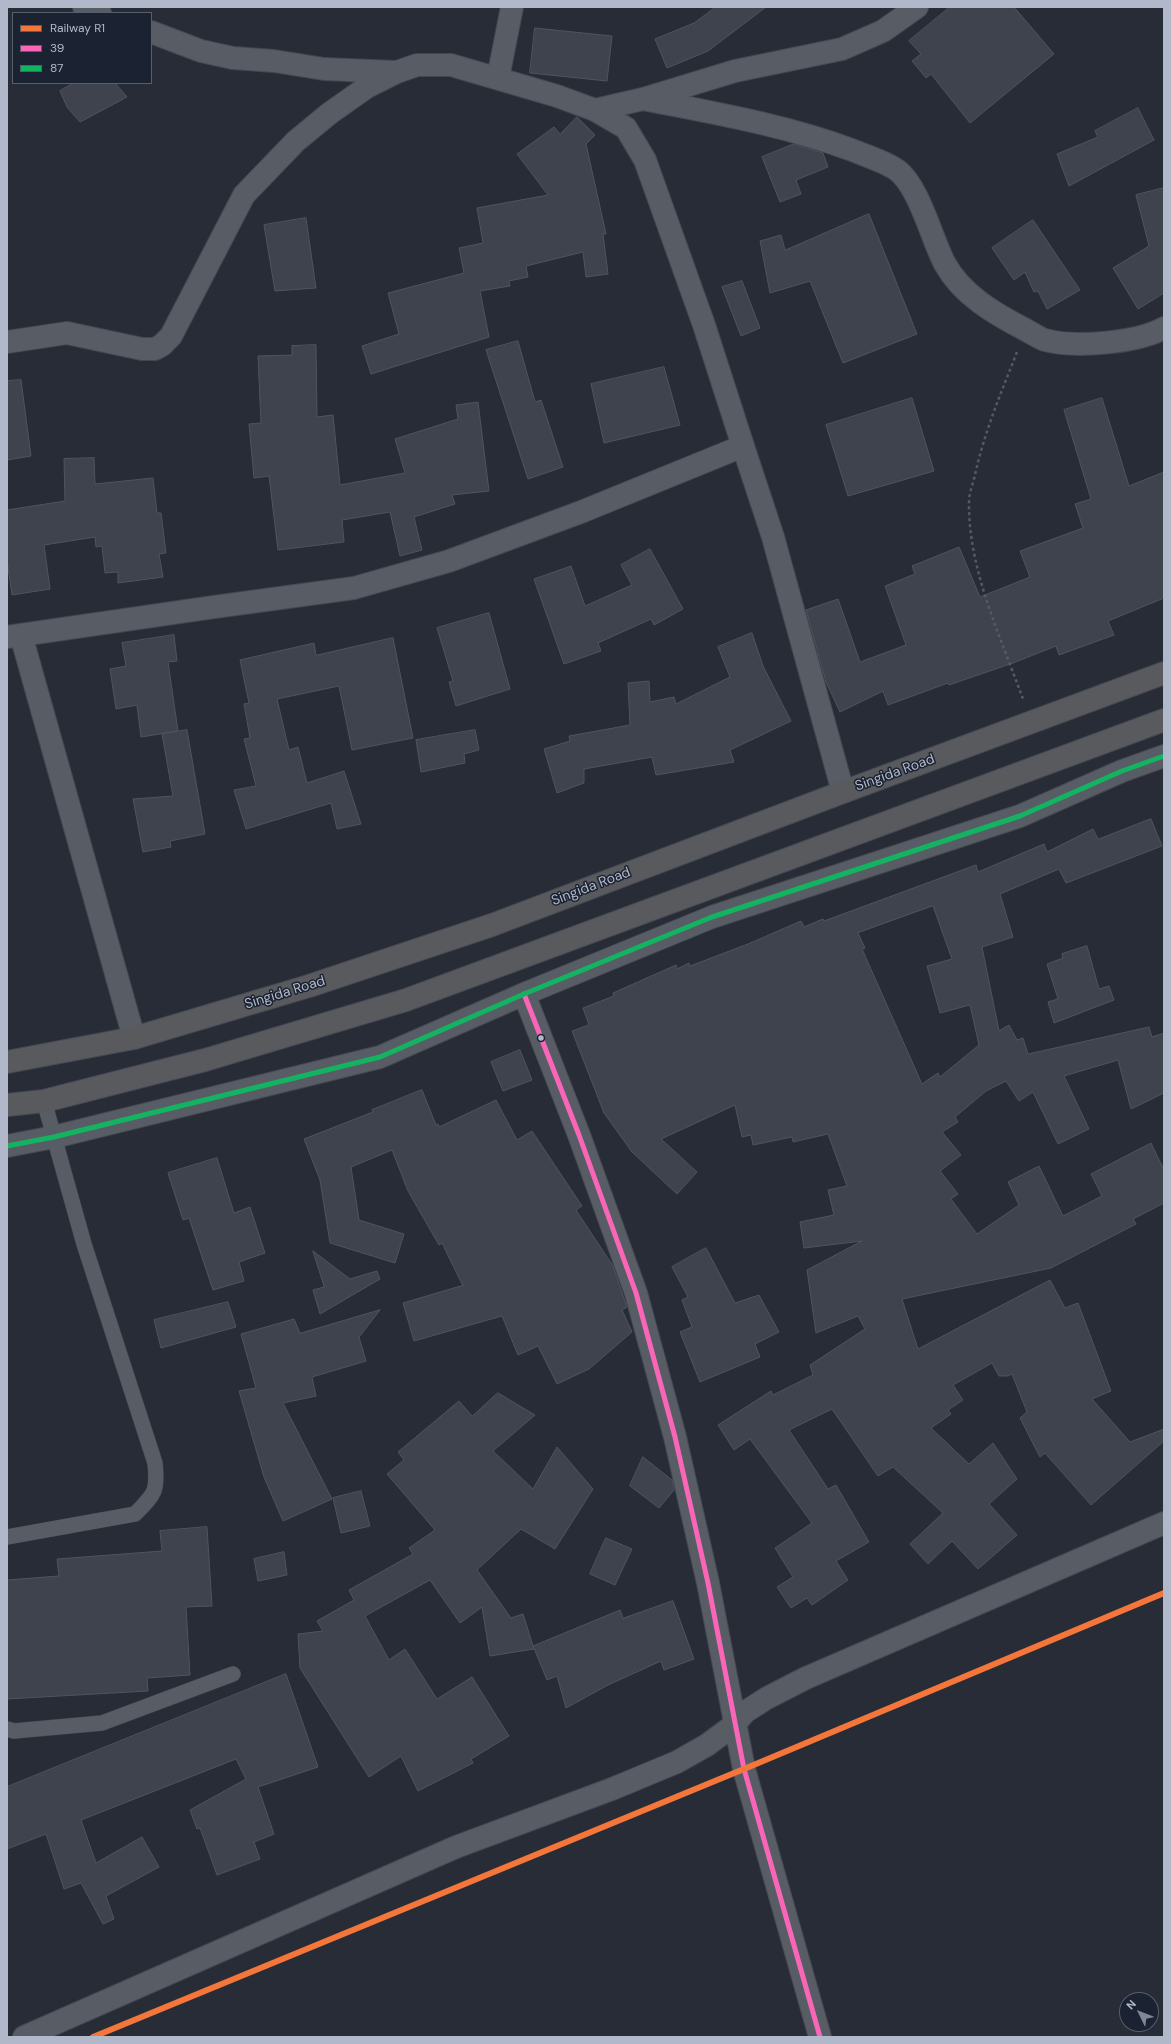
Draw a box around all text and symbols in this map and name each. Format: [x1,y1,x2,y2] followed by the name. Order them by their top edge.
[12,12,152,84] legend
[50,20,105,36] text: Railway R1
[50,40,64,56] text: 39
[50,60,63,76] text: 87
[853,751,937,795] street label: Singida Road
[549,864,633,910] street label: Singida Road
[243,973,327,1013] street label: Singida Road
[536,1033,546,1043] unlabelled marker
[1119,1992,1159,2032] north arrow
[1123,1997,1139,2012] text: N

